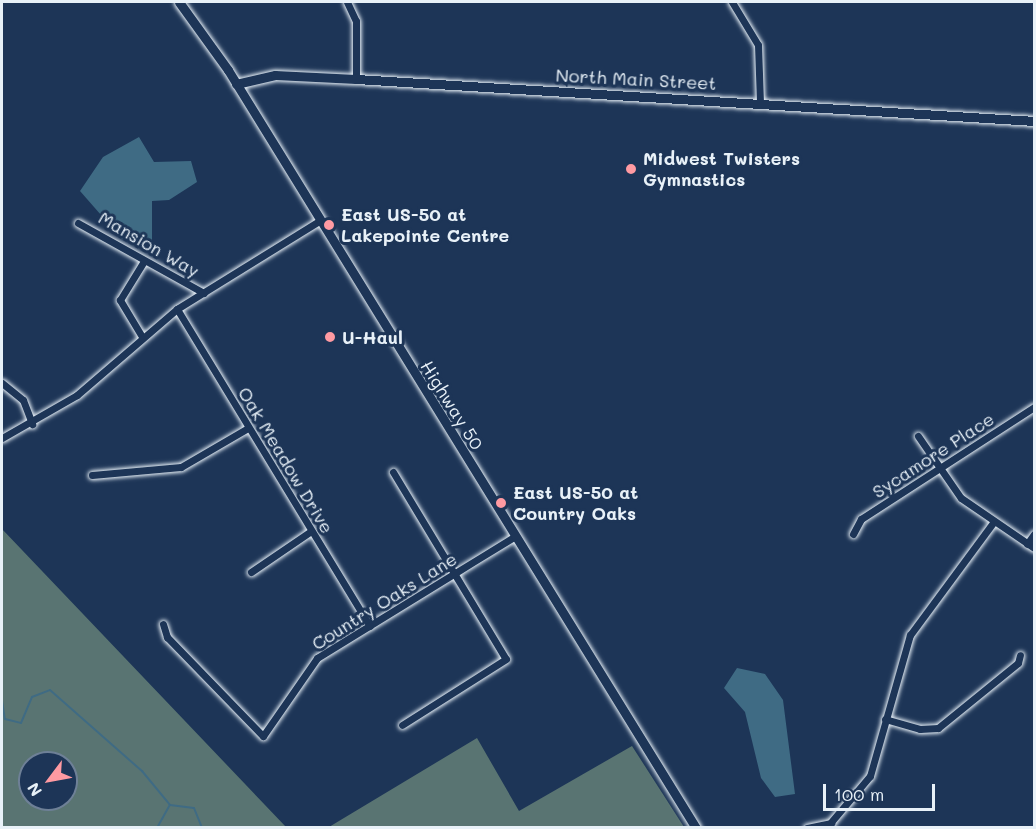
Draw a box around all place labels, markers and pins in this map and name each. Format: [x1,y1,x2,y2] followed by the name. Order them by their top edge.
[643,148,800,190] place label: Midwest Twisters Gymnastics
[624,162,638,176] marker: Midwest Twisters Gymnastics
[341,204,509,246] place label: East US-50 at Lakepointe Centre
[322,218,336,232] marker: East US-50 at Lakepointe Centre
[342,326,403,348] place label: U-Haul
[323,330,337,344] marker: U-Haul
[513,482,638,524] place label: East US-50 at Country Oaks
[494,496,508,510] marker: East US-50 at Country Oaks

